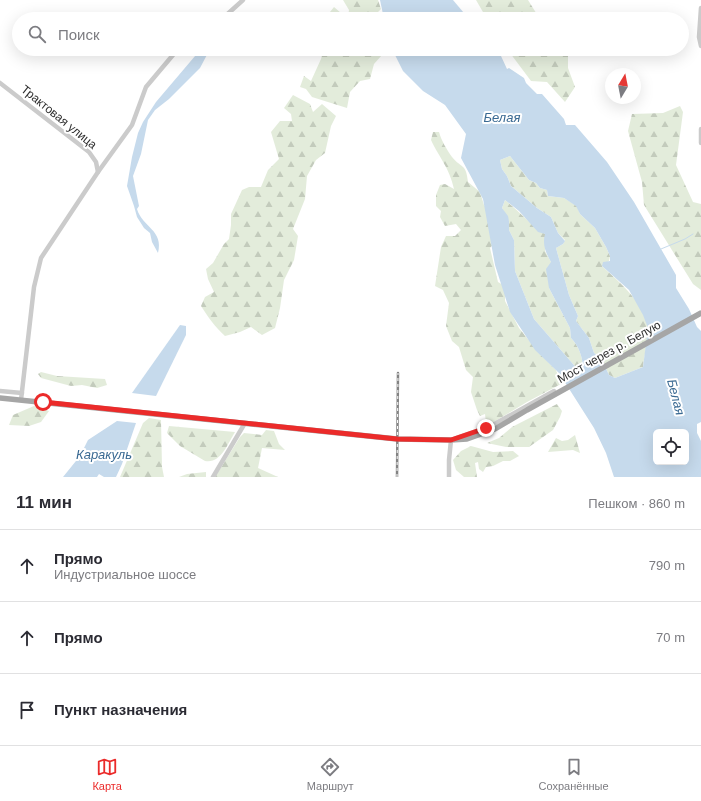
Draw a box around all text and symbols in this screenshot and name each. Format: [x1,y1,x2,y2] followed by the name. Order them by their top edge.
[12,12,689,56] search box
[26,23,48,45] icon: search
[58,26,100,43] text: Поиск
[605,68,641,104] north arrow
[18,82,100,152] street label: Трактовая улица
[484,110,520,125] water label: Белая
[555,318,663,386] street label: Мост через р. Белую
[664,377,688,417] water label: Белая
[34,393,52,411] route start
[477,419,495,437] route end
[653,429,689,465] map controls
[653,429,689,465] button: locate
[76,447,132,462] water label: Каракуль
[16,493,72,512] text: 11 мин
[588,496,685,511] text: Пешком · 860 m
[54,550,103,567] text: Прямо
[16,555,38,577] icon: ahead
[649,558,685,573] text: 790 m
[54,567,196,582] text: Индустриальное шоссе
[16,627,38,649] icon: ahead
[54,629,103,646] text: Прямо
[656,630,685,645] text: 70 m
[16,699,38,721] icon: arrive
[54,701,187,718] text: Пункт назначения
[92,756,122,792] tab: Карта
[307,756,354,792] tab: Маршрут
[539,756,609,792] tab: Сохранённые

